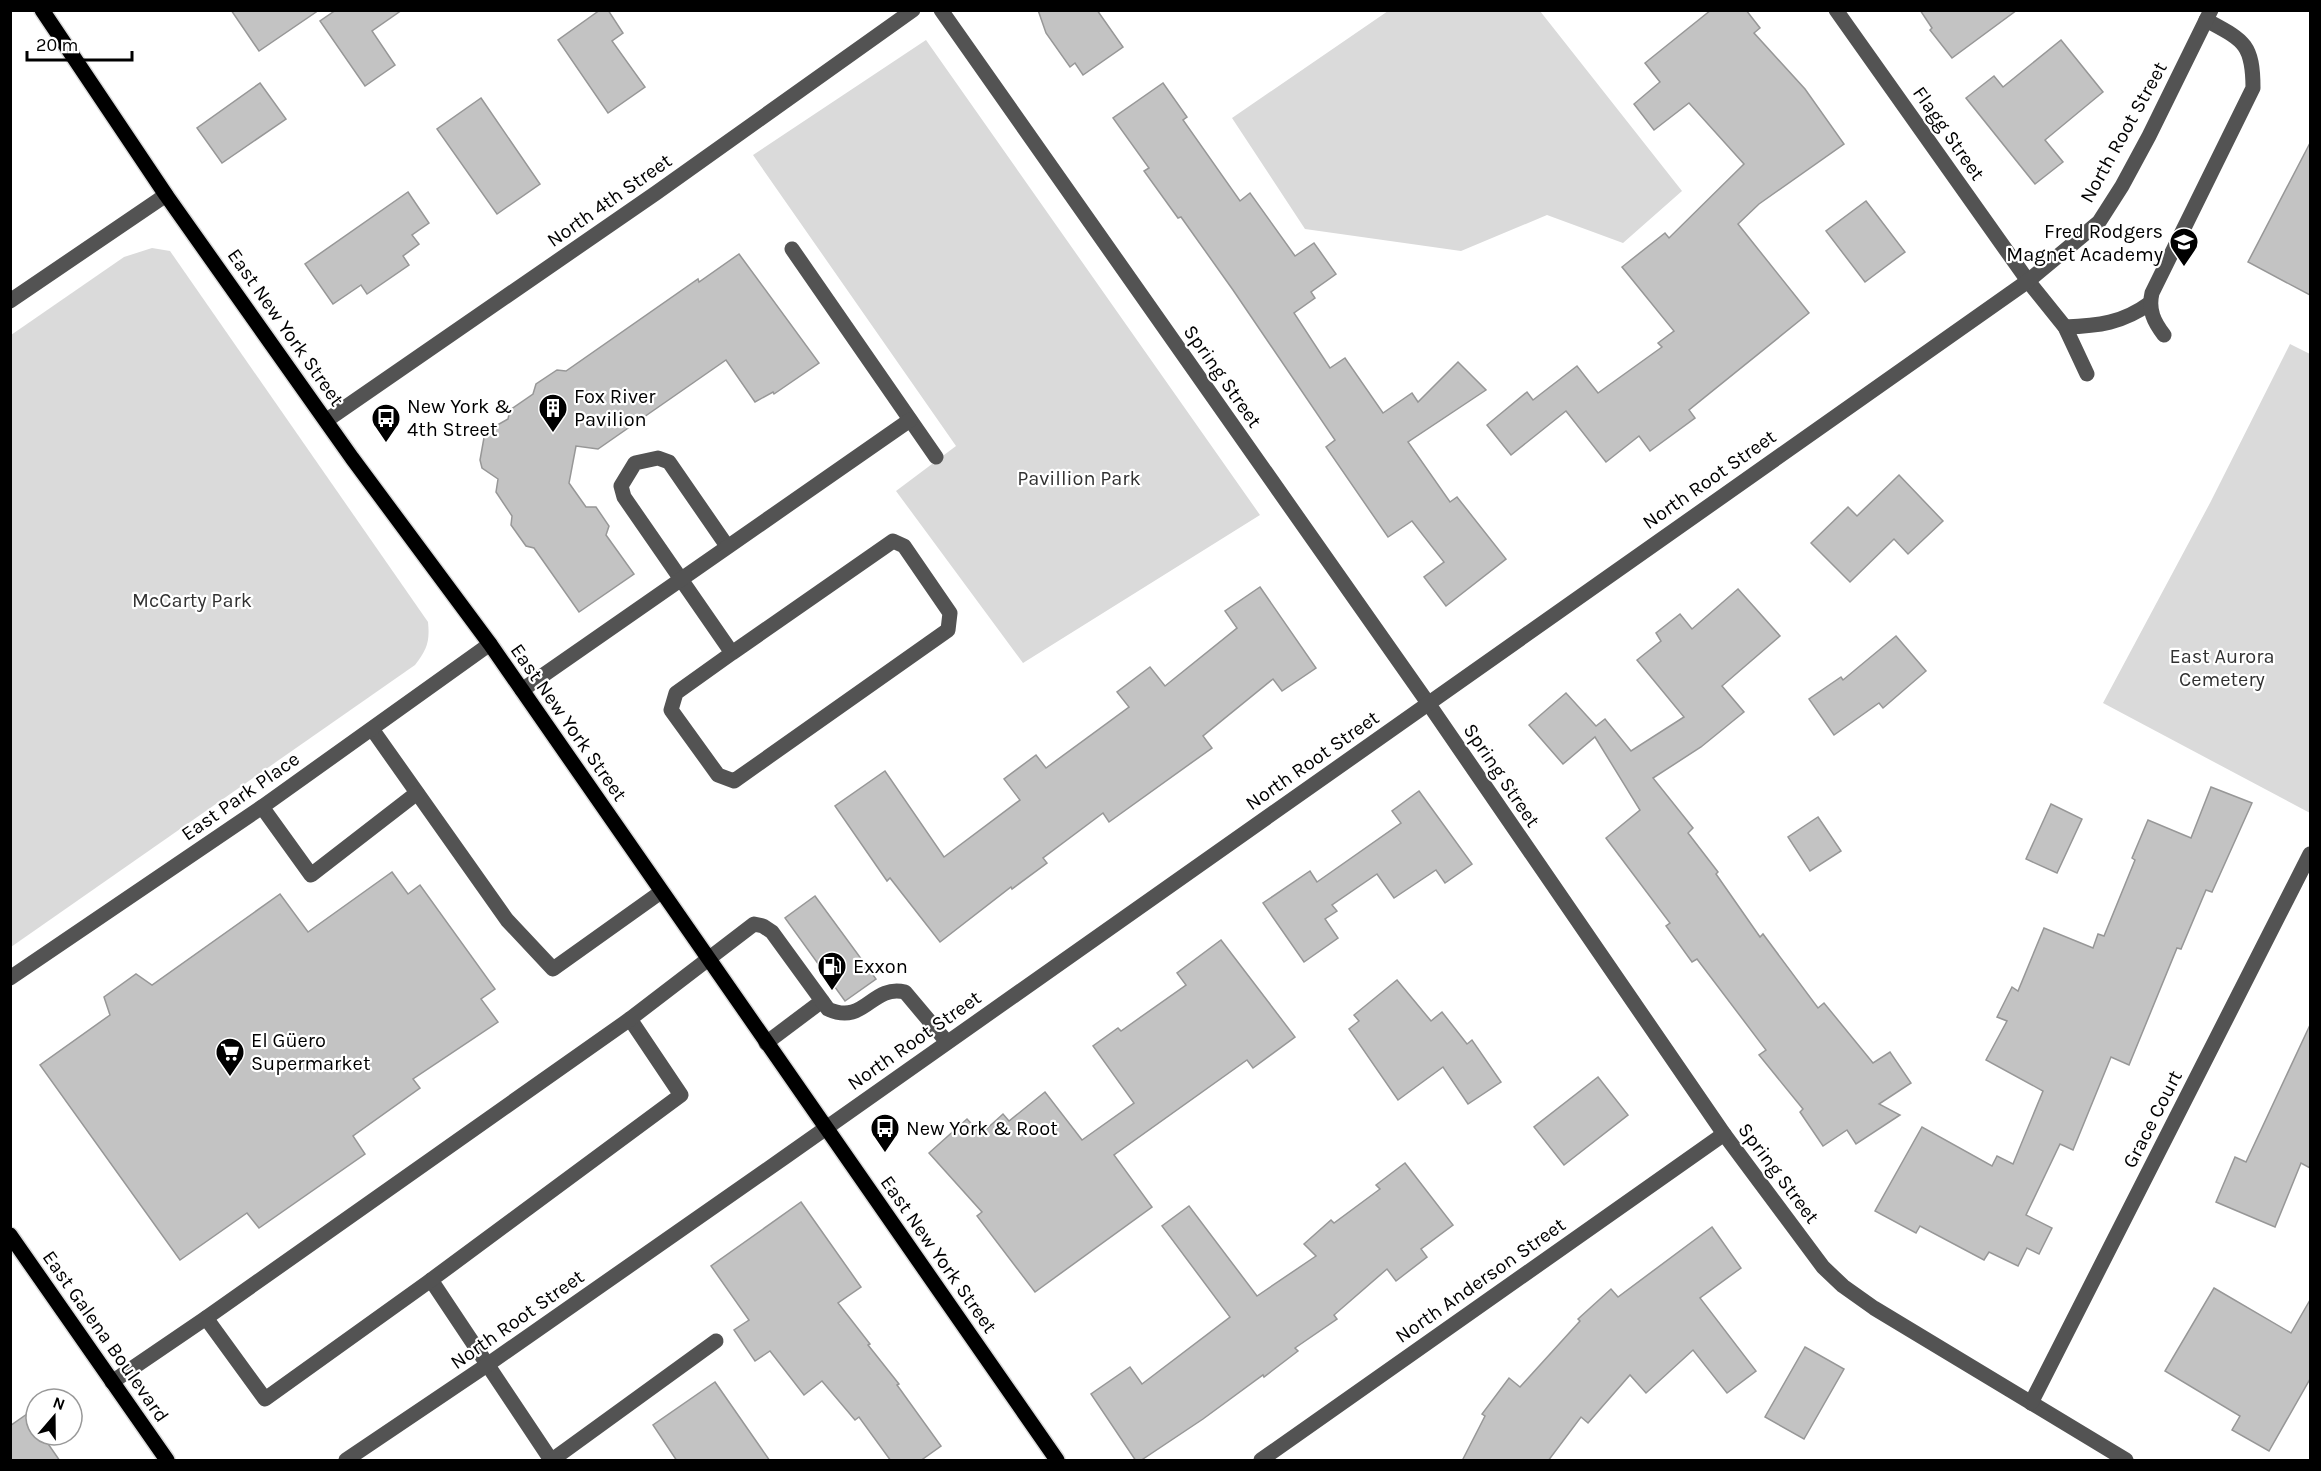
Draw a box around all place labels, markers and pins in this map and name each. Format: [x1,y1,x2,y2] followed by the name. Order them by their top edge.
[2006,220,2163,266] place label: Fred Rodgers Magnet Academy
[2168,226,2200,268] school or university icon: Fred Rodgers Magnet Academy
[574,385,656,431] place label: Fox River Pavilion
[537,392,569,434] building icon: Fox River Pavilion
[407,395,512,441] place label: New York & 4th Street
[370,402,402,444] bus stop icon: New York & 4th Street
[816,950,848,992] fuel station icon: Exxon
[853,955,908,978] place label: Exxon
[251,1029,371,1075] place label: El Güero Supermarket
[214,1036,246,1078] supermarket icon: El Güero Supermarket
[869,1112,901,1154] bus stop icon: New York & Root
[906,1117,1058,1140] place label: New York & Root

